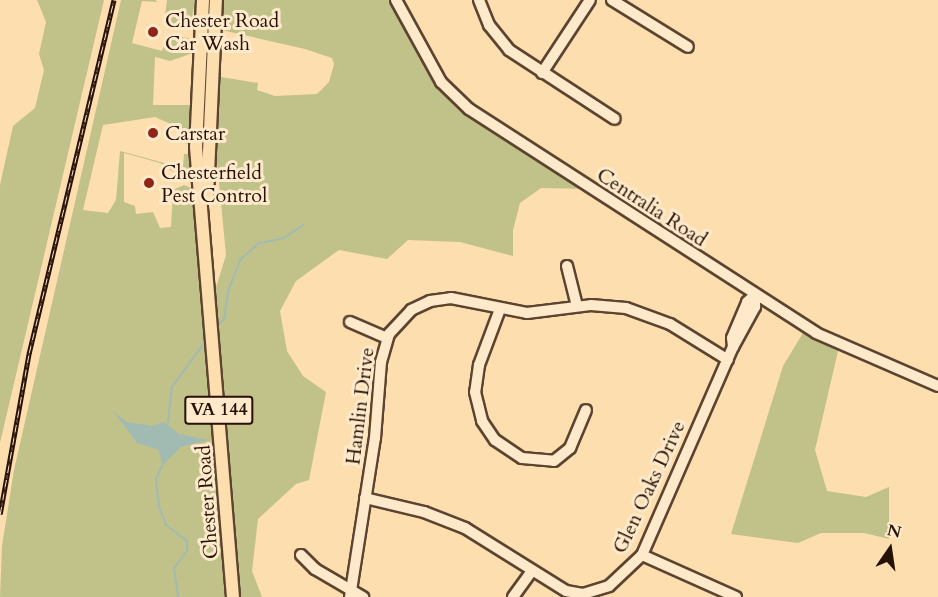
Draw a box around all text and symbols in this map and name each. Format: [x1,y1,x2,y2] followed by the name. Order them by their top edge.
[165,8,279,55] place label: Chester Road Car Wash
[146,25,160,39] marker: Chester Road Car Wash
[165,121,225,145] place label: Carstar
[146,126,160,140] marker: Carstar
[161,160,267,207] place label: Chesterfield Pest Control
[592,162,712,252] street label: Centralia Road
[142,176,156,190] marker: Chesterfield Pest Control
[341,346,379,466] street label: Hamlin Drive
[183,395,255,425] road number: VA 144
[608,417,690,557] street label: Glen Oaks Drive
[191,444,223,560] street label: Chester Road
[860,519,920,579] north arrow
[885,519,903,544] text: N

